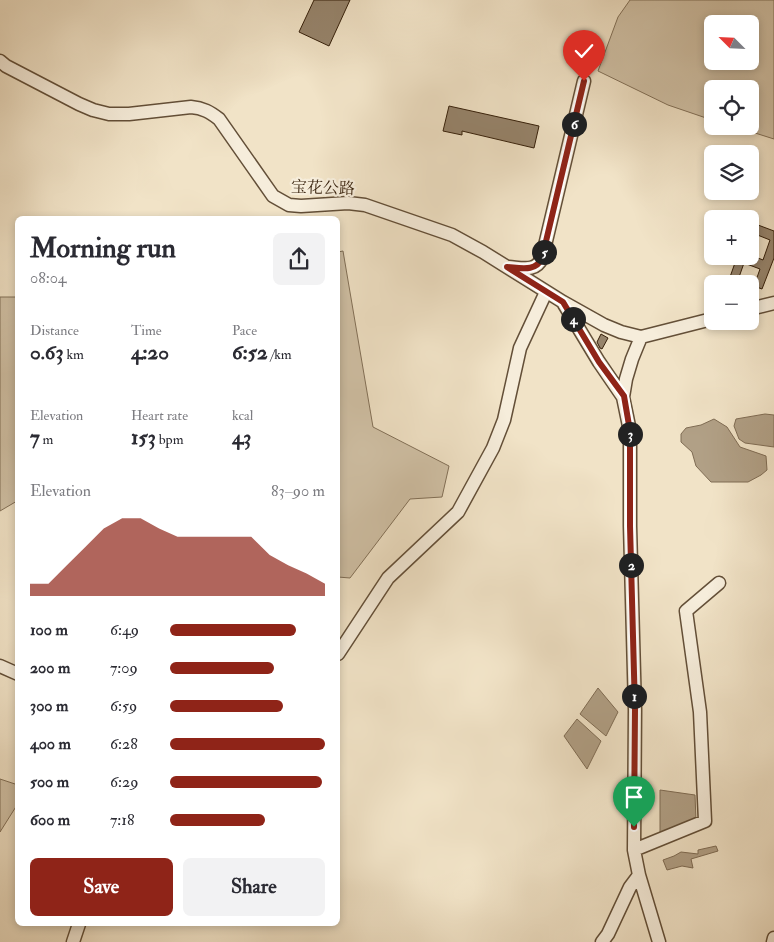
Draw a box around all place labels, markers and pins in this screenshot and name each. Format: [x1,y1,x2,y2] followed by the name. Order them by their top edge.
[563,30,605,81] pin
[562,112,586,136] pin: 6
[532,240,556,264] pin: 5
[560,306,586,332] pin: 4
[618,422,642,446] pin: 3
[618,552,644,578] pin: 2
[622,684,646,708] pin: 1
[613,776,655,827] pin

